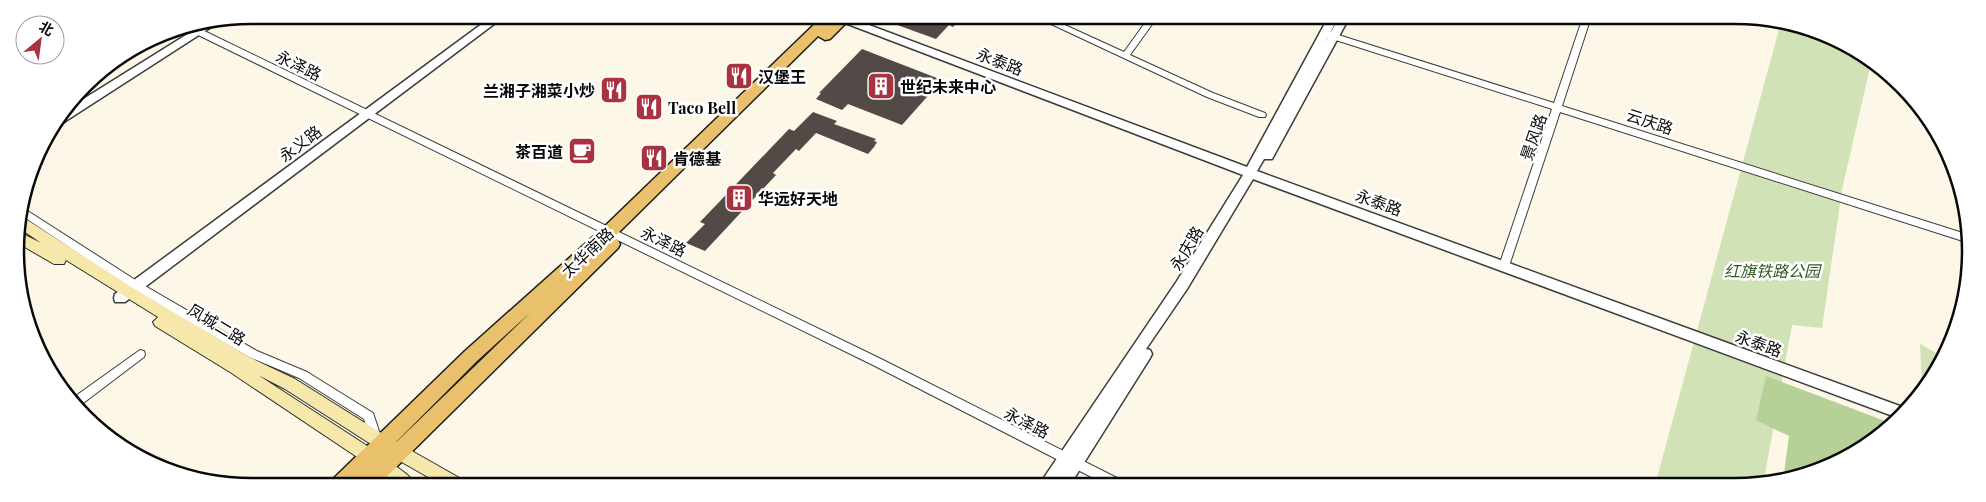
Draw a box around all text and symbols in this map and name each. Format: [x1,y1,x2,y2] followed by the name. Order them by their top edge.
[15,15,65,65] north arrow
[36,16,57,40] text: 北
[974,43,1026,79] street label: 永泰路
[273,45,325,85] street label: 永泽路
[724,61,754,91] restaurant icon: 汉堡王
[758,66,806,87] place label: 汉堡王
[866,71,896,101] building icon: 世纪未来中心
[599,75,629,105] restaurant icon: 兰湘子湘菜小炒
[900,76,996,97] place label: 世纪未来中心
[483,80,595,101] place label: 兰湘子湘菜小炒
[634,92,664,122] restaurant icon: Taco Bell
[668,97,736,118] place label: Taco Bell
[1624,104,1676,138] street label: 云庆路
[1515,111,1551,163] street label: 景风路
[275,120,325,166] street label: 永义路
[567,136,597,166] cafe icon: 茶百道
[515,141,563,162] place label: 茶百道
[639,143,669,173] restaurant icon: 肯德基
[673,148,722,169] place label: 肯德基
[724,183,754,213] building icon: 华远好天地
[1353,184,1405,220] street label: 永泰路
[758,188,838,209] place label: 华远好天地
[638,221,690,261] street label: 永泽路
[556,222,618,282] street label: 太华南路
[1165,222,1207,274] street label: 永庆路
[1724,260,1822,281] park label: 红旗铁路公园
[184,299,250,349] street label: 凤城二路
[1733,325,1785,361] street label: 永泰路
[1001,402,1053,442] street label: 永泽路

